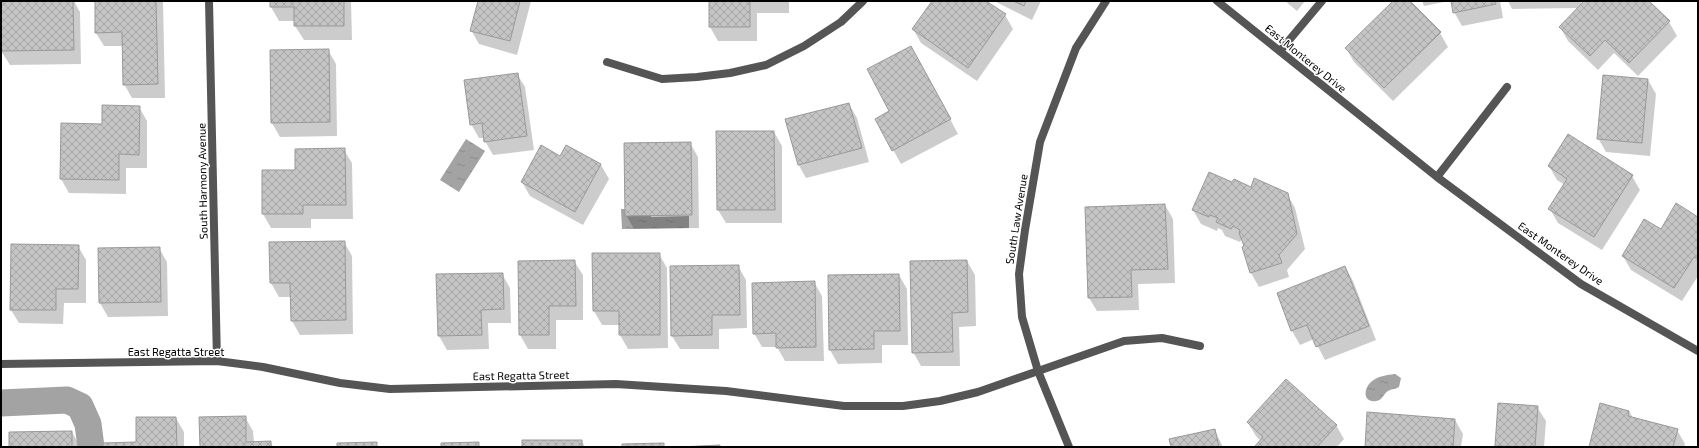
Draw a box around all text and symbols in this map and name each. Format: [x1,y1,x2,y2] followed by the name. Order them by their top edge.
[1263,21,1349,95] street label: East Monterey Drive
[194,123,210,239] street label: South Harmony Avenue
[1002,173,1030,265] street label: South Law Avenue
[1516,219,1606,287] street label: East Monterey Drive
[128,345,224,358] street label: East Regatta Street
[473,368,569,382] street label: East Regatta Street

